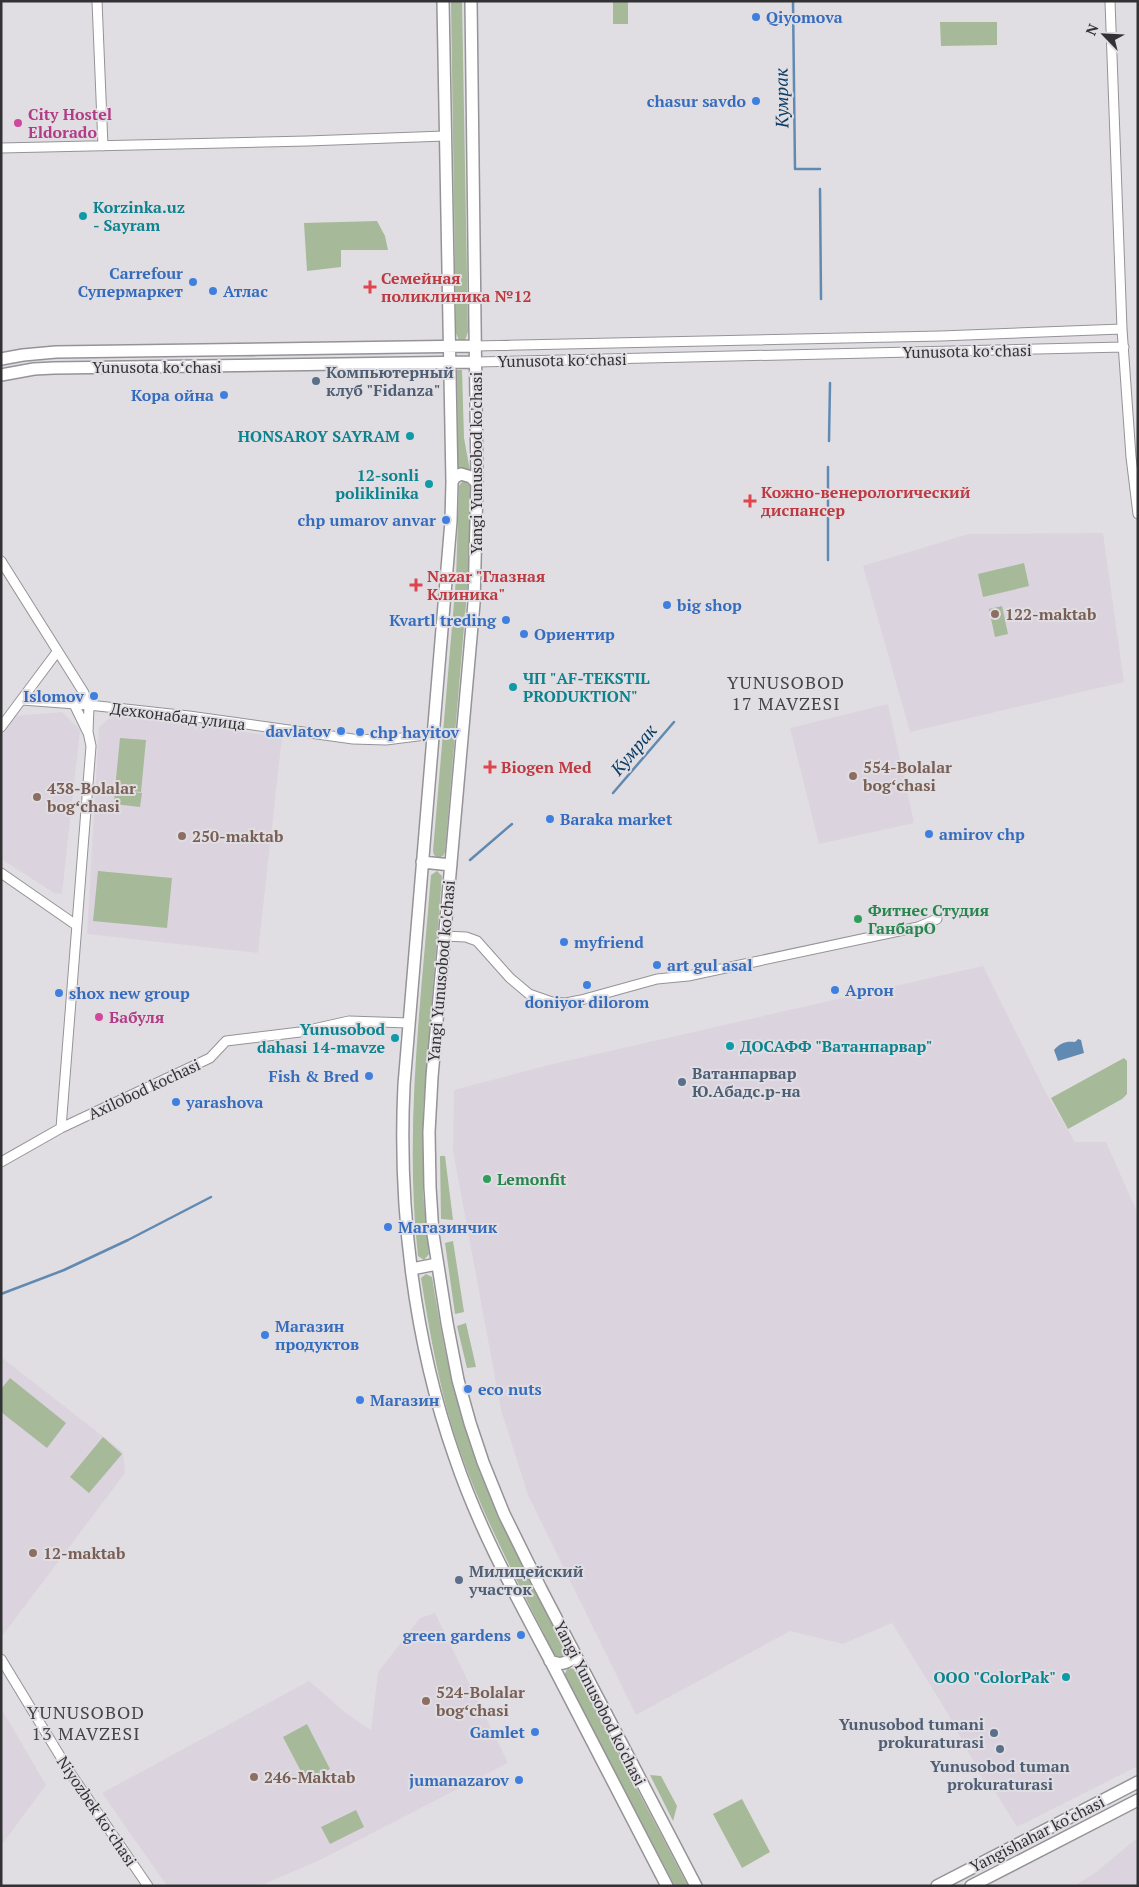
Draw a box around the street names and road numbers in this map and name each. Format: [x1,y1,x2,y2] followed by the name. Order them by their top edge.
[902,339,1032,363] street label: Yunusota koʻchasi
[497,348,627,372] street label: Yunusota koʻchasi
[92,356,222,378] street label: Yunusota koʻchasi
[465,372,487,554] street label: Yangi Yunusobod ko'chasi
[109,697,247,735] street label: Дехконабад улица
[422,879,460,1063] street label: Yangi Yunusobod ko'chasi
[84,1053,204,1125] street label: Axilobod kochasi
[549,1617,651,1789] street label: Yangi Yunusobod ko'chasi
[52,1752,142,1871] street label: Niyozbek koʻchasi
[966,1790,1108,1878] street label: Yangishahar ko‘chasi

